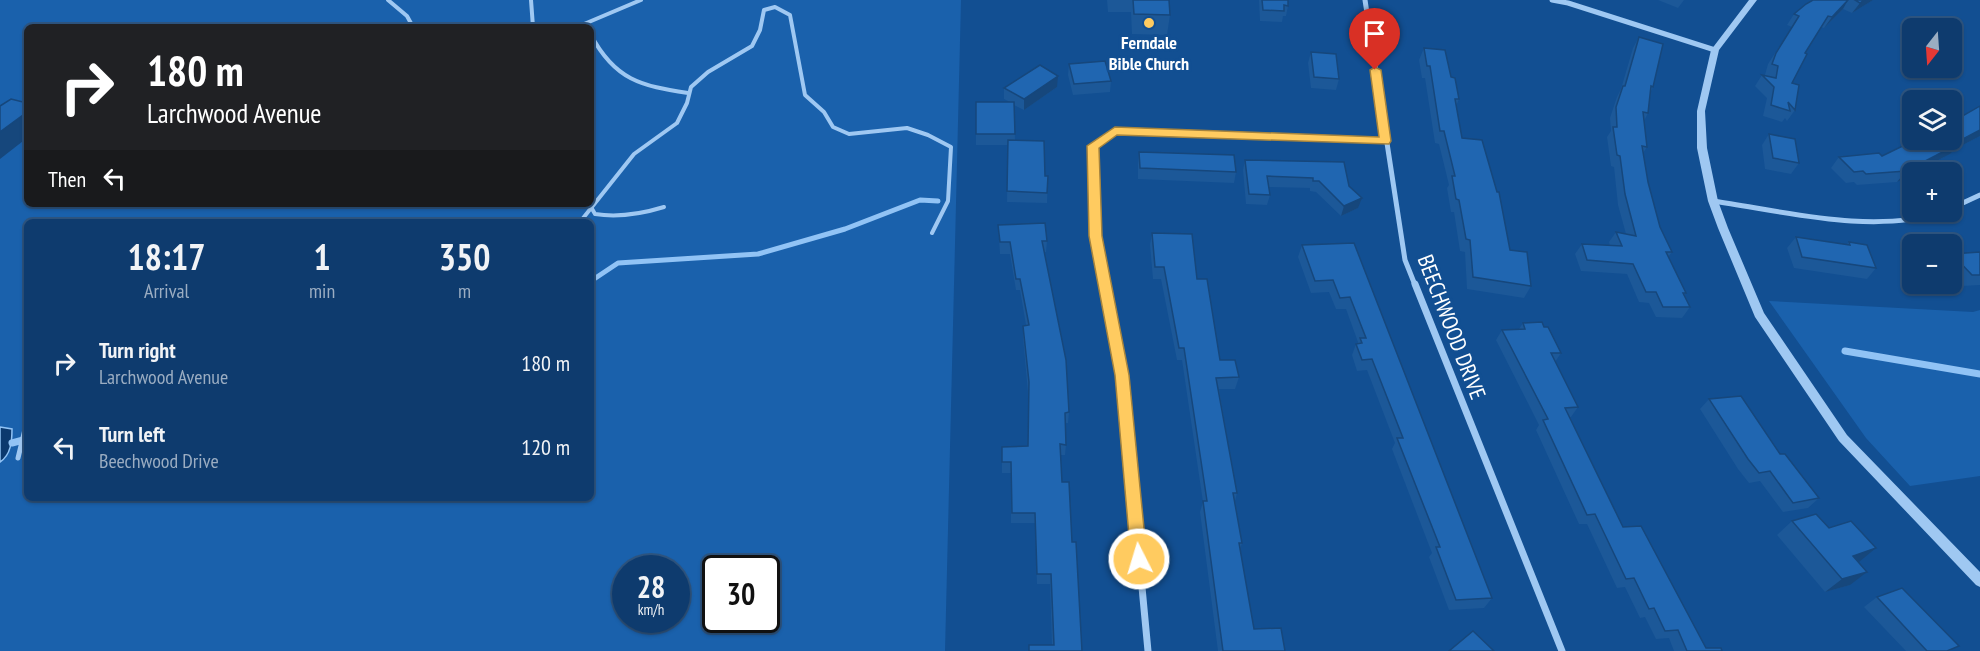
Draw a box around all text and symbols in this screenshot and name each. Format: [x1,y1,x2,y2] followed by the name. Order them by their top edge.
[1349,8,1400,70] pin
[1142,16,1156,30] marker: Ferndale Bible Church
[1358,17,1391,50] icon: arrive
[1902,18,1962,78] north arrow
[1902,18,1962,294] map controls
[1109,31,1189,75] place label: Ferndale Bible Church
[147,43,244,98] text: 180 m
[48,48,126,126] icon: right
[1902,90,1962,150] button: layers
[147,96,322,130] text: Larchwood Avenue
[98,162,131,195] icon: left
[1902,162,1962,222] button: +
[48,165,86,193] text: Then
[128,233,205,280] text: 18:17
[313,233,331,280] text: 1
[439,233,490,280] text: 350
[1902,234,1962,294] button: −
[1412,251,1492,403] street label: BEECHWOOD DRIVE
[144,278,189,304] text: Arrival
[309,278,335,304] text: min
[458,278,471,304] text: m
[99,336,176,364] text: Turn right
[48,347,81,380] icon: right
[521,349,570,377] text: 180 m
[99,364,228,390] text: Larchwood Avenue
[99,420,165,448] text: Turn left
[48,431,81,464] icon: left
[521,433,570,461] text: 120 m
[99,448,219,474] text: Beechwood Drive
[1107,527,1171,591] position arrow
[702,555,780,633] speed limit sign: 30
[637,567,665,606] text: 28
[638,600,664,619] text: km/h

